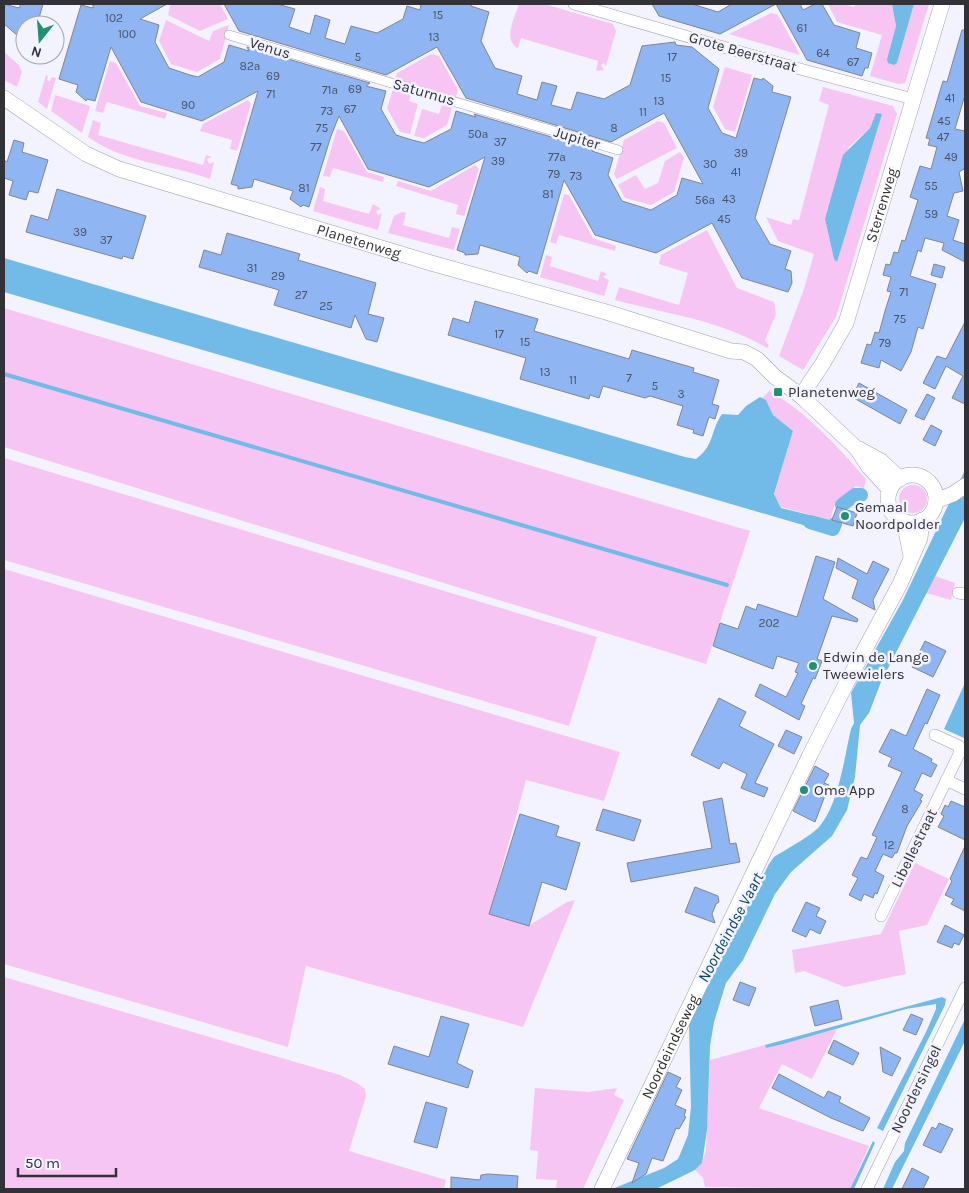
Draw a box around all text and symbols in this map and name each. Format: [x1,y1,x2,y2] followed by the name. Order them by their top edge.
[433,8,444,22] house number: 15
[105,11,123,25] house number: 102
[15,15,65,65] north arrow
[797,21,807,35] house number: 61
[118,27,136,41] house number: 100
[687,28,799,76] street label: Grote Beerstraat
[428,30,440,44] house number: 13
[247,33,293,63] street label: Venus
[29,42,44,62] text: N
[816,46,830,60] house number: 64
[355,50,362,64] house number: 5
[667,50,677,64] house number: 17
[847,55,860,69] house number: 67
[240,59,260,73] house number: 82a
[266,69,280,83] house number: 69
[661,71,672,85] house number: 15
[391,75,457,109] street label: Saturnus
[348,82,362,96] house number: 69
[322,83,338,97] house number: 71a
[266,87,276,101] house number: 71
[945,91,955,105] house number: 41
[653,94,665,108] house number: 13
[181,98,195,112] house number: 90
[344,102,357,116] house number: 67
[321,104,333,118] house number: 73
[639,105,647,119] house number: 11
[937,114,951,128] house number: 45
[316,121,328,135] house number: 75
[610,121,618,135] house number: 8
[552,123,603,154] street label: Jupiter
[468,127,488,141] house number: 50a
[937,130,950,144] house number: 47
[494,135,507,149] house number: 37
[310,140,322,154] house number: 77
[734,146,748,160] house number: 39
[548,150,566,164] house number: 77a
[944,150,958,164] house number: 49
[491,154,505,168] house number: 39
[703,157,717,171] house number: 30
[731,165,741,179] house number: 41
[862,165,901,245] street label: Sterrenweg
[548,167,560,181] house number: 79
[570,169,582,183] house number: 73
[924,179,938,193] house number: 55
[298,181,310,195] house number: 81
[542,187,554,201] house number: 81
[722,192,736,206] house number: 43
[695,193,715,207] house number: 56a
[924,207,938,221] house number: 59
[717,212,731,226] house number: 45
[315,220,404,263] street label: Planetenweg
[73,225,87,239] house number: 39
[100,233,113,247] house number: 37
[246,261,258,275] house number: 31
[271,269,285,283] house number: 29
[899,285,909,299] house number: 71
[295,288,308,302] house number: 27
[319,299,333,313] house number: 25
[894,312,906,326] house number: 75
[494,327,504,341] house number: 17
[520,335,531,349] house number: 15
[879,336,891,350] house number: 79
[539,365,551,379] house number: 13
[626,371,632,385] house number: 7
[569,373,577,387] house number: 11
[652,379,659,393] house number: 5
[788,383,875,401] place label: Planetenweg
[772,386,784,398] marker: Planetenweg
[677,387,685,401] house number: 3
[855,498,940,533] place label: Gemaal Noordpolder
[839,510,851,522] marker: Gemaal Noordpolder
[758,616,780,630] house number: 202
[823,648,929,683] place label: Edwin de Lange Tweewielers
[807,660,819,672] marker: Edwin de Lange Tweewielers
[814,781,875,799] place label: Ome App
[798,784,810,796] marker: Ome App
[901,802,909,816] house number: 8
[887,805,941,890] street label: Libellestraat
[884,838,895,852] house number: 12
[694,869,768,985] water label: Noordeindse Vaart
[638,991,703,1102] street label: Noordeindseweg
[887,1042,945,1136] street label: Noordersingel
[18,1146,115,1178] scale bar
[25,1154,60,1172] text: 50 m

